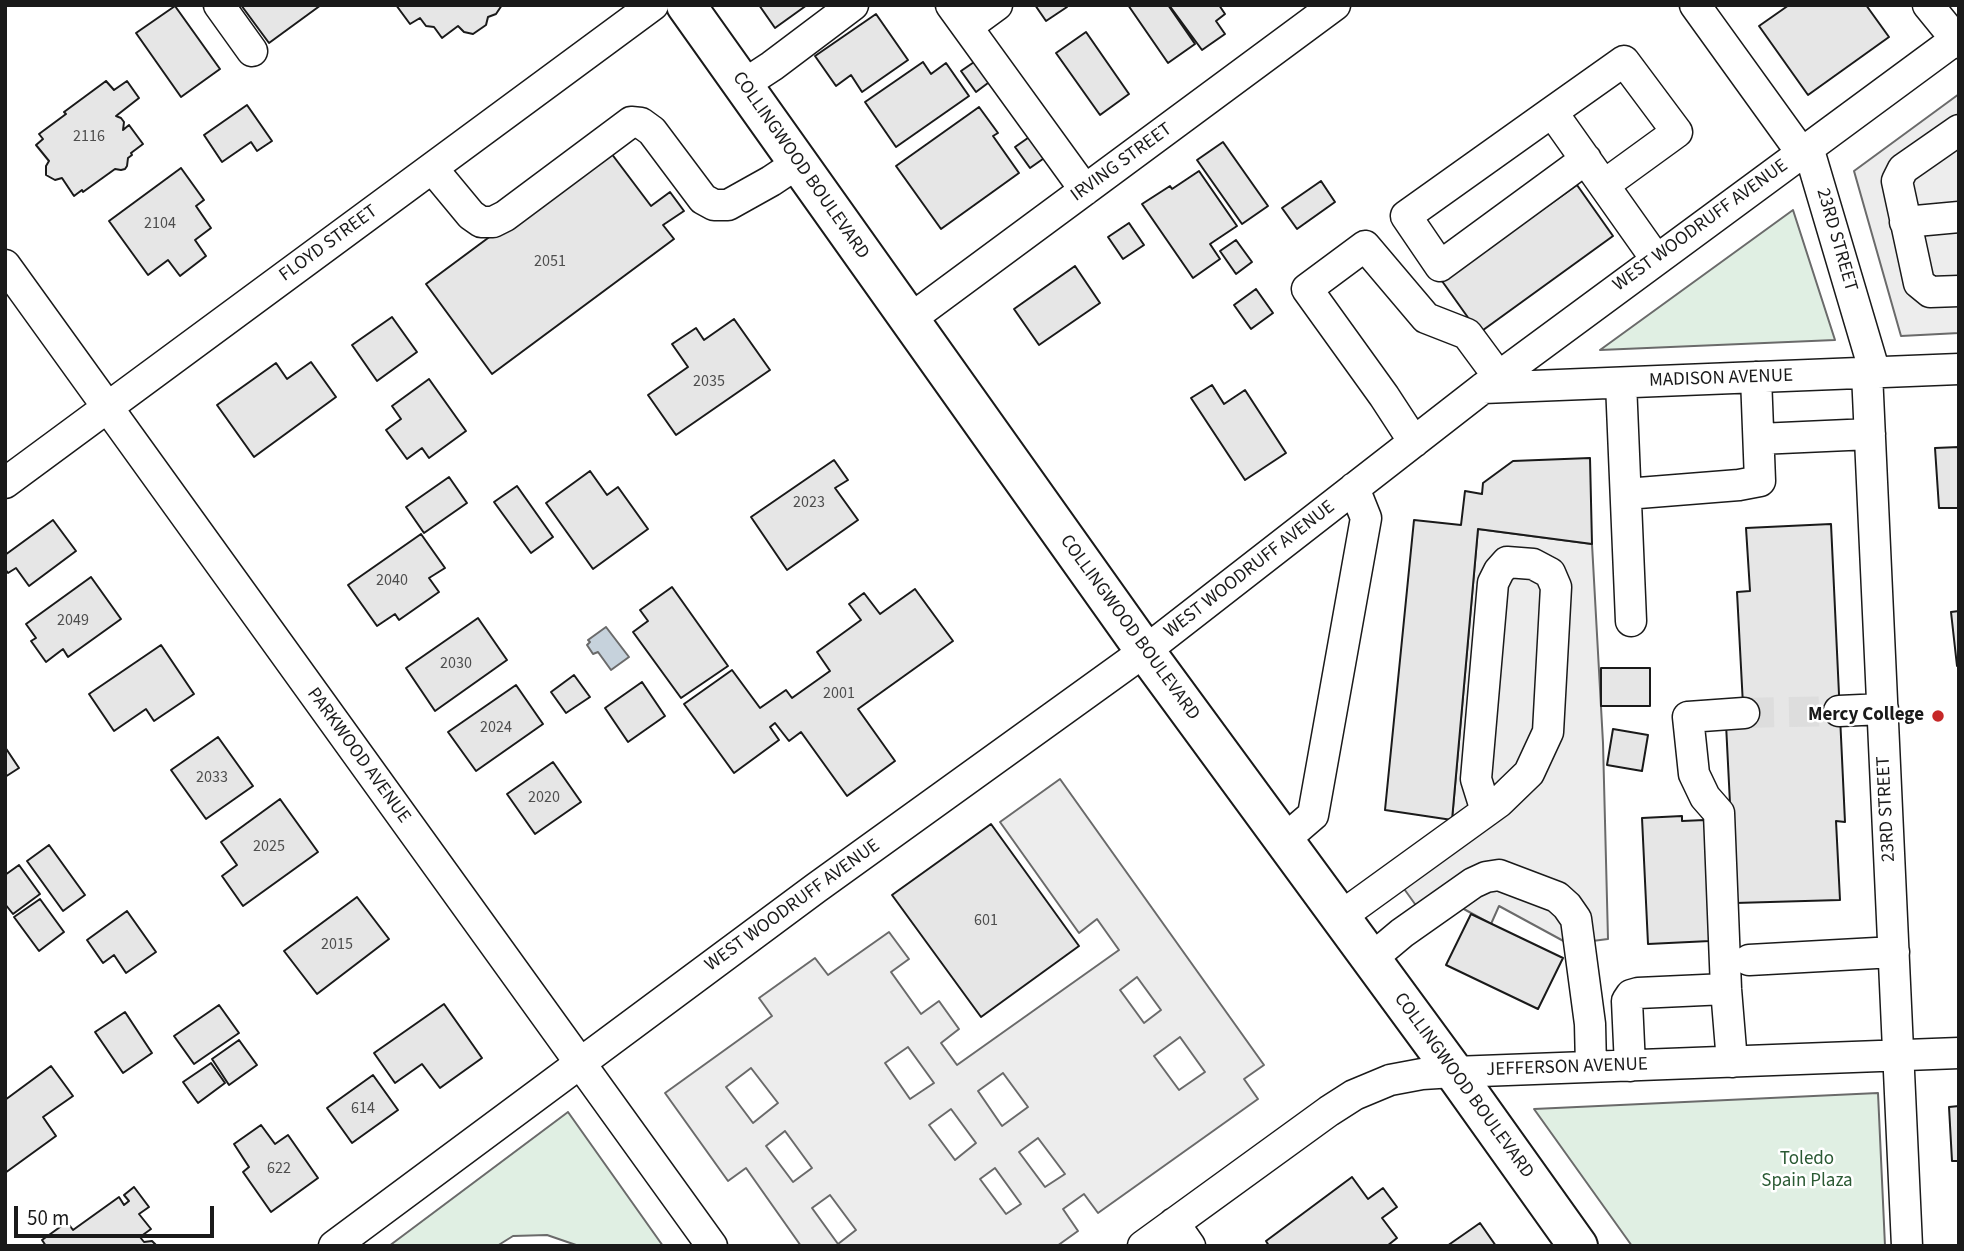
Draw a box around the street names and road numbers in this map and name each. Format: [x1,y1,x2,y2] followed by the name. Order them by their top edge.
[727,68,873,264] street label: COLLINGWOOD BOULEVARD
[1067,119,1177,207] street label: IRVING STREET
[1609,155,1793,297] street label: WEST WOODRUFF AVENUE
[1810,186,1862,294] street label: 23RD STREET
[275,201,383,287] street label: FLOYD STREET
[1649,365,1793,393] street label: MADISON AVENUE
[1160,496,1340,644] street label: WEST WOODRUFF AVENUE
[1054,531,1204,725] street label: COLLINGWOOD BOULEVARD
[301,684,415,828] street label: PARKWOOD AVENUE
[1873,755,1901,863] street label: 23RD STREET
[701,835,885,977] street label: WEST WOODRUFF AVENUE
[1388,989,1538,1183] street label: COLLINGWOOD BOULEVARD
[1486,1054,1648,1082] street label: JEFFERSON AVENUE

